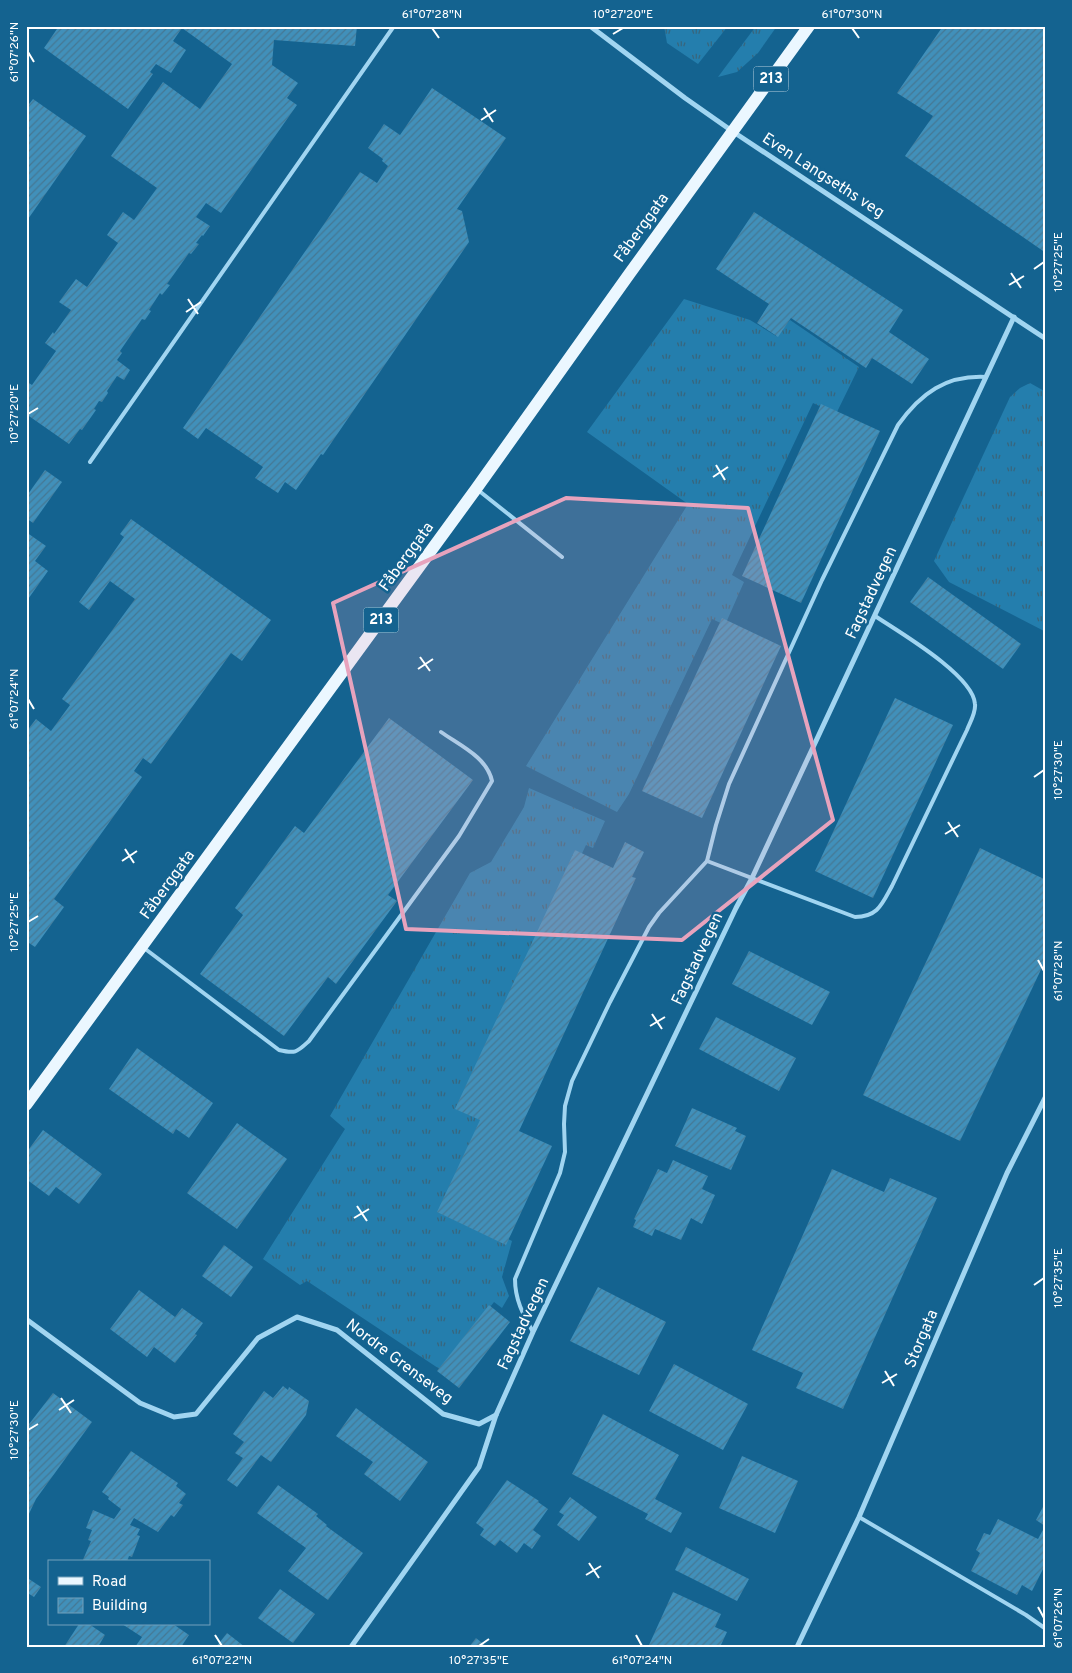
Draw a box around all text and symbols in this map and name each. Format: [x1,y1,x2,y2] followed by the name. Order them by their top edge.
[402,7,462,23] text: 61°07'28"N
[593,7,653,23] text: 10°27'20"E
[822,7,882,23] text: 61°07'30"N
[7,22,23,82] text: 61°07'26"N
[754,66,788,92] road number: 213
[758,129,888,223] street label: Even Langseths veg
[610,189,674,267] street label: Fåberggata
[1051,232,1067,292] text: 10°27'25"E
[7,384,23,444] text: 10°27'20"E
[375,518,439,596] street label: Fåberggata
[842,543,902,643] street label: Fagstadvegen
[364,608,398,632] road number: 213
[7,669,23,729] text: 61°07'24"N
[1051,740,1067,800] text: 10°27'30"E
[136,846,200,924] street label: Fåberggata
[7,892,23,952] text: 10°27'25"E
[668,909,728,1009] street label: Fagstadvegen
[1051,941,1067,1001] text: 61°07'28"N
[1051,1248,1067,1308] text: 10°27'35"E
[494,1274,554,1374] street label: Fagstadvegen
[901,1307,943,1371] street label: Storgata
[341,1315,457,1409] street label: Nordre Grenseveg
[7,1400,23,1460] text: 10°27'30"E
[48,1560,210,1626] legend
[92,1573,127,1592] text: Road
[1051,1588,1067,1648] text: 61°07'26"N
[92,1597,147,1616] text: Building
[192,1653,252,1669] text: 61°07'22"N
[449,1653,509,1669] text: 10°27'35"E
[612,1653,672,1669] text: 61°07'24"N

